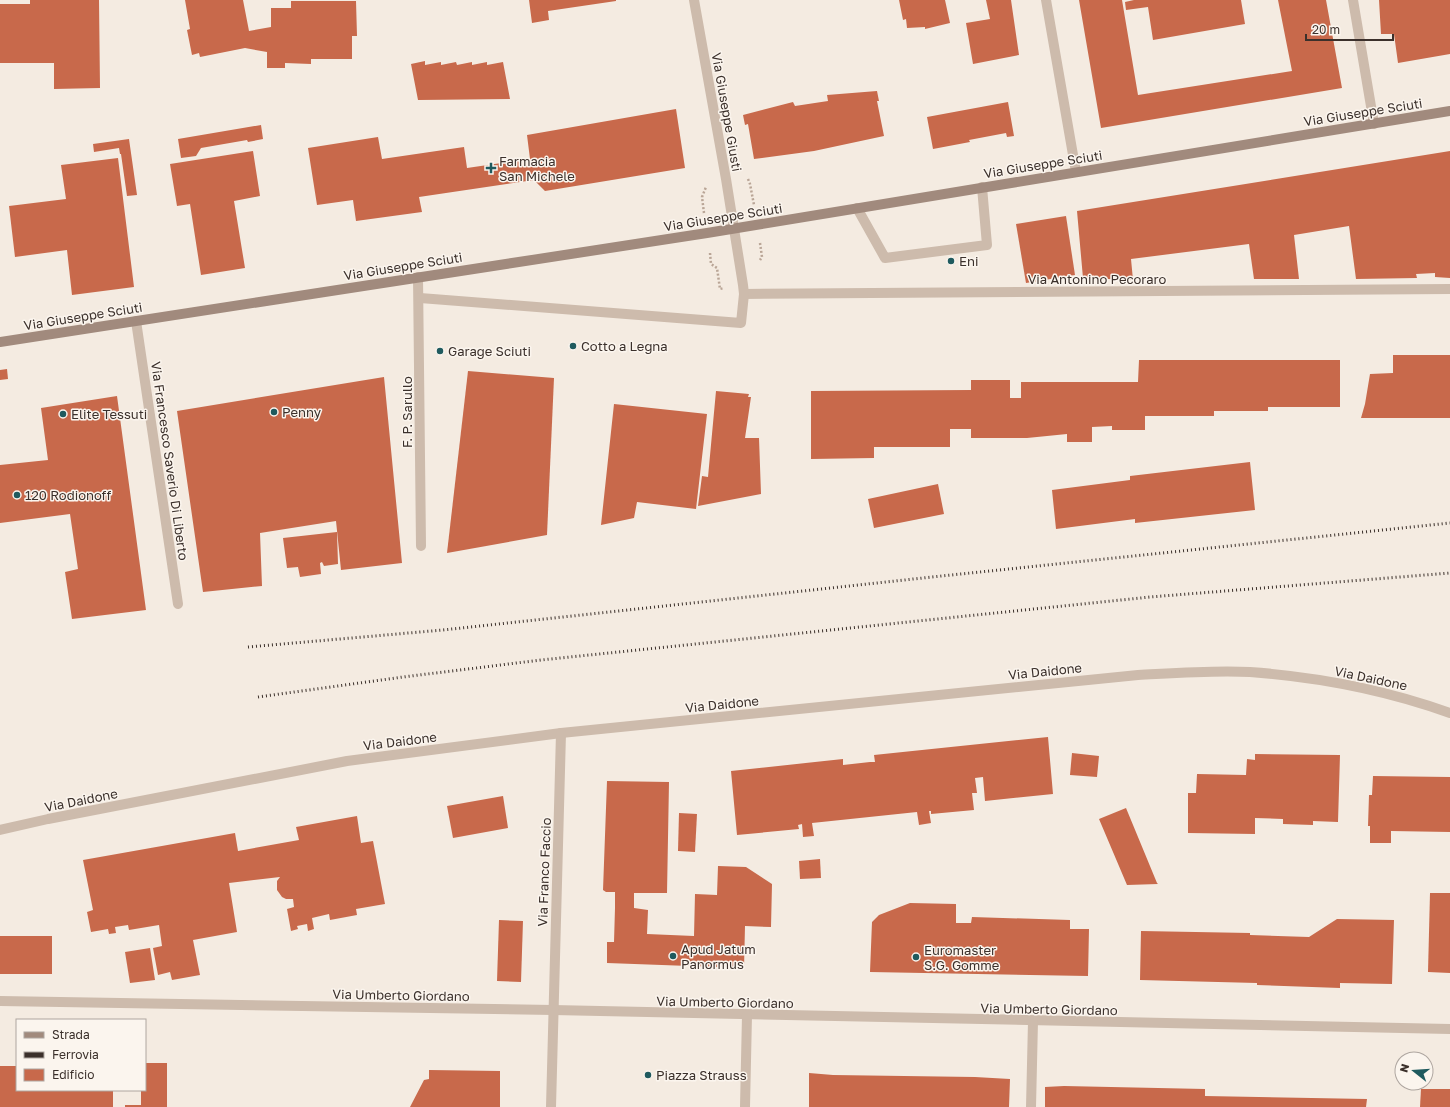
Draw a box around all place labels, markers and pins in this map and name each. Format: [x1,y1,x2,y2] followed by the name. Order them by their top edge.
[499,153,575,184] place label: Farmacia San Michele
[486,163,496,173] marker: Farmacia San Michele
[959,253,978,269] place label: Eni
[946,256,956,266] marker: Eni
[581,338,668,354] place label: Cotto a Legna
[568,341,578,351] marker: Cotto a Legna
[448,343,531,359] place label: Garage Sciuti
[435,346,445,356] marker: Garage Sciuti
[282,404,322,420] place label: Penny
[71,406,147,422] place label: Elite Tessuti
[269,407,279,417] marker: Penny
[58,409,68,419] marker: Elite Tessuti
[25,487,111,503] place label: 120 Rodionoff
[12,490,22,500] marker: 120 Rodionoff
[681,941,756,972] place label: Apud Jatum Panormus
[924,942,999,973] place label: Euromaster S.G. Gomme
[668,951,678,961] marker: Apud Jatum Panormus
[911,952,921,962] marker: Euromaster S.G. Gomme
[656,1067,747,1083] place label: Piazza Strauss
[643,1070,653,1080] marker: Piazza Strauss

